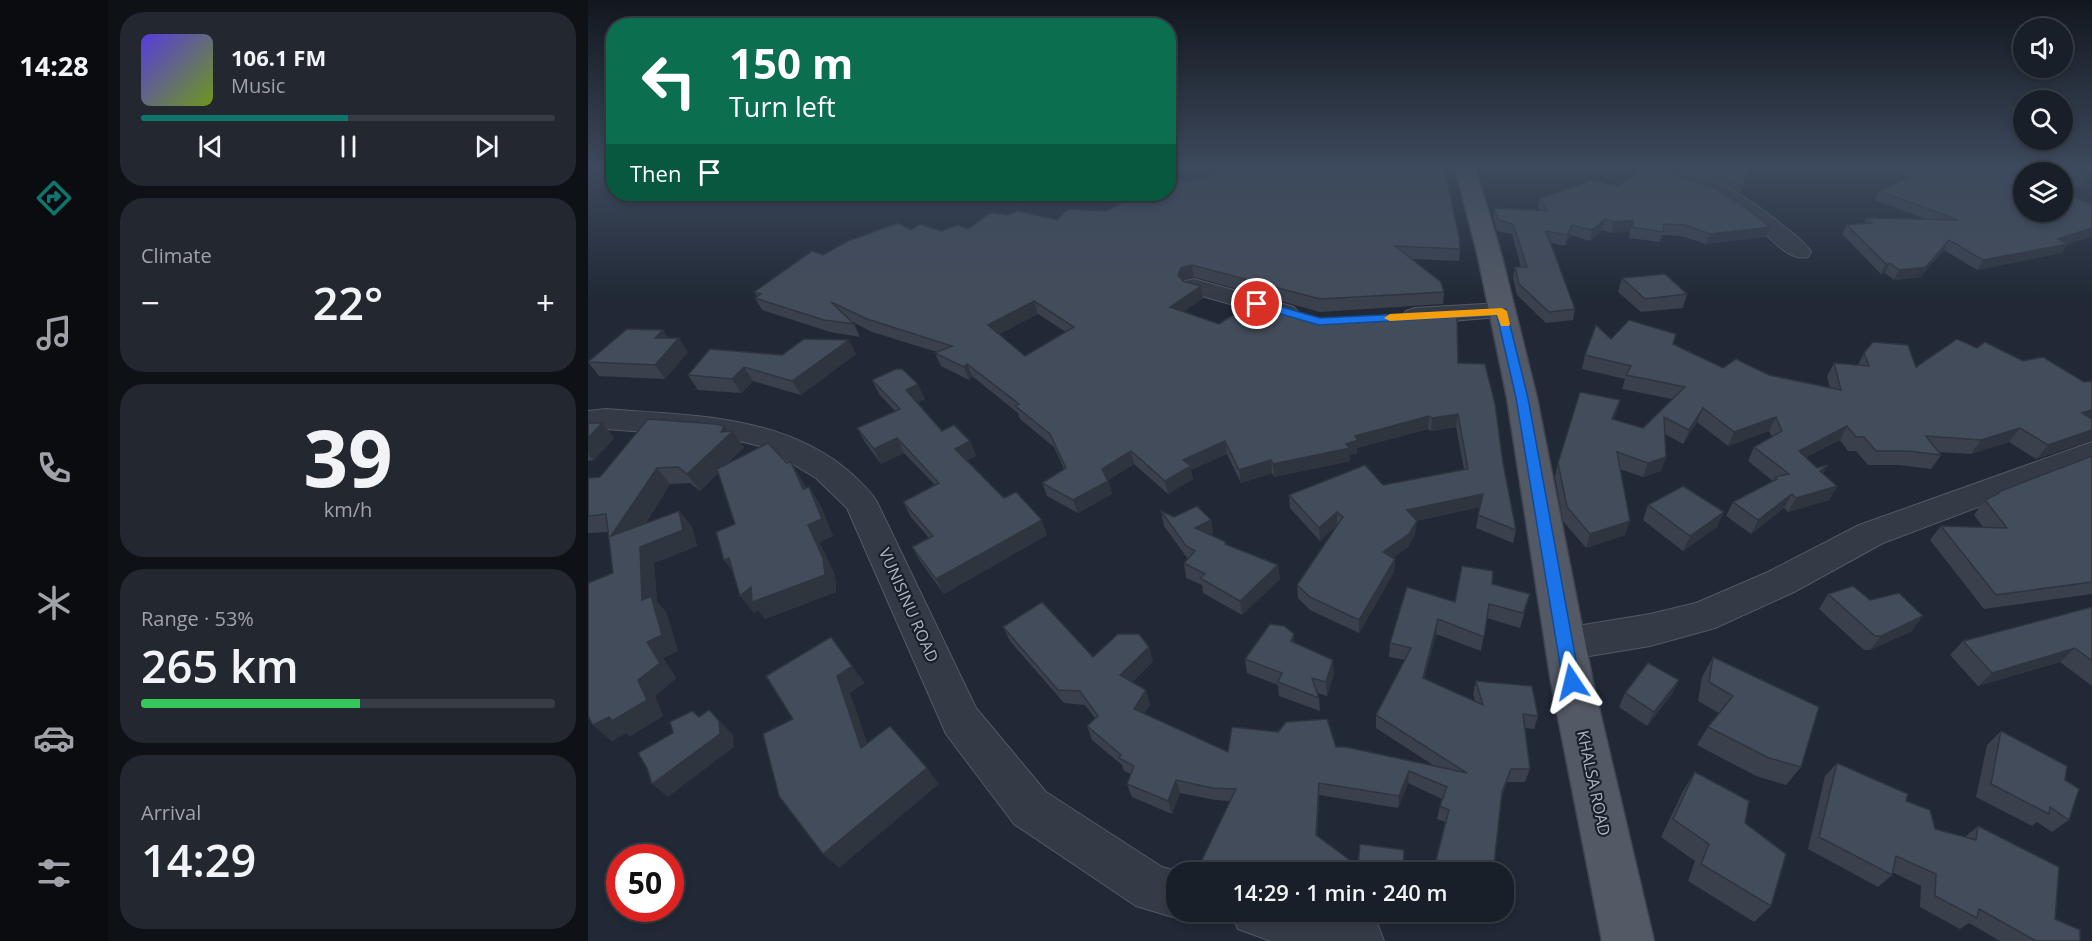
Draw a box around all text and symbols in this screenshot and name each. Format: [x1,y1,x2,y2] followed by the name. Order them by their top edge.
[2013,18,2073,222] map controls
[2013,18,2073,78] button: sound
[729,34,853,91] text: 150 m
[231,42,326,72] text: 106.1 FM
[630,42,708,120] icon: left
[19,47,89,84] text: 14:28
[231,72,285,99] text: Music
[729,88,836,125] text: Turn left
[2013,90,2073,150] button: search
[194,130,227,163] icon: previous
[332,130,365,163] icon: pause
[470,130,503,163] icon: next
[693,156,726,189] icon: arrive
[630,158,681,188] text: Then
[2013,162,2073,222] button: layers
[33,177,75,219] icon: directions
[141,242,212,269] text: Climate
[313,272,383,333] text: 22°
[1231,278,1282,329] pin
[141,280,160,325] text: −
[536,280,555,325] text: +
[1240,287,1273,320] icon: arrive
[33,312,75,354] icon: music
[303,404,393,510] text: 39
[33,447,75,489] icon: phone
[324,496,372,523] text: km/h
[874,544,944,666] street label: VUNISINU ROAD
[33,582,75,624] icon: climate
[141,605,254,632] text: Range · 53%
[141,635,299,696] text: 265 km
[1540,650,1604,714] position arrow
[33,717,75,759] icon: car
[1572,728,1616,838] street label: KHALSA ROAD
[141,799,201,826] text: Arrival
[141,829,256,890] text: 14:29
[606,844,684,922] speed limit sign: 50
[33,852,75,894] icon: filters
[1232,877,1448,907] text: 14:29 · 1 min · 240 m

